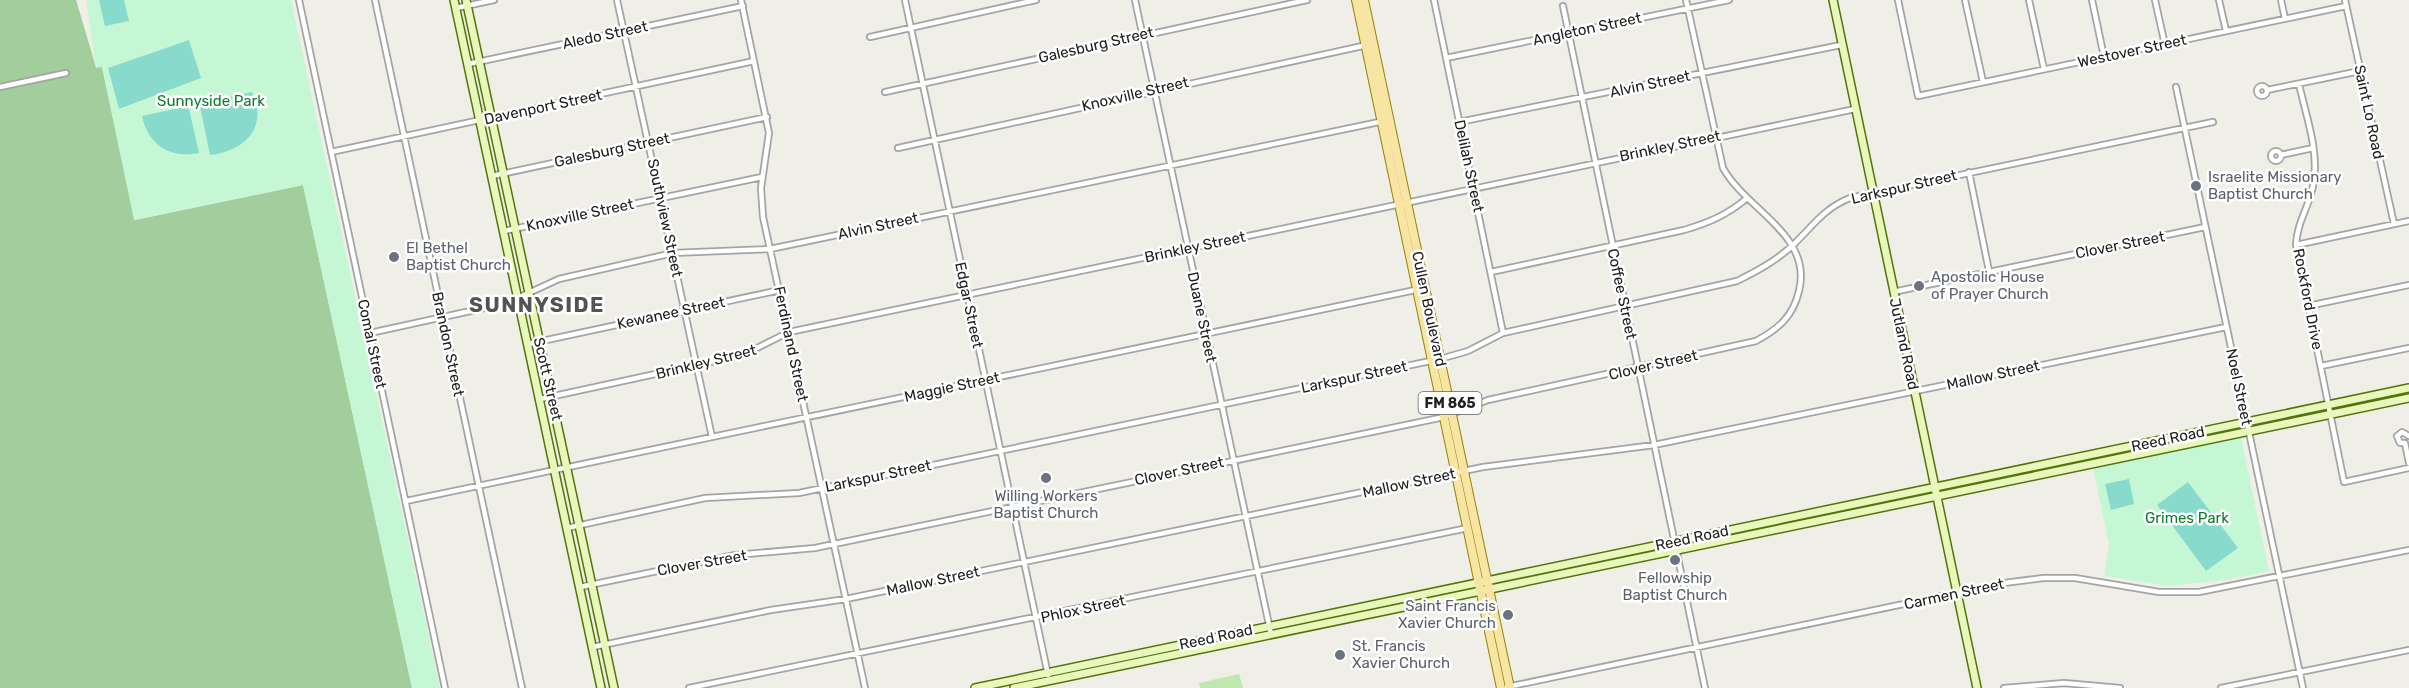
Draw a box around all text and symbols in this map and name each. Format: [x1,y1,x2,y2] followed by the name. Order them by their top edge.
[1531,9,1643,49] street label: Angleton Street
[561,17,649,53] street label: Aledo Street
[1037,23,1155,67] street label: Galesburg Street
[2076,31,2188,71] street label: Westover Street
[2350,63,2388,161] street label: Saint Lo Road
[1608,67,1692,101] street label: Alvin Street
[1080,73,1190,115] street label: Knoxville Street
[482,86,604,128] street label: Davenport Street
[157,92,265,110] park label: Sunnyside Park
[1450,118,1488,214] street label: Delilah Street
[1618,126,1722,165] street label: Brinkley Street
[553,129,672,171] street label: Galesburg Street
[644,157,686,279] street label: Southview Street
[1849,166,1959,208] street label: Larkspur Street
[2208,168,2342,203] place label: Israelite Missionary Baptist Church
[2189,179,2203,193] marker: Israelite Missionary Baptist Church
[525,195,635,235] street label: Knoxville Street
[836,209,920,243] street label: Alvin Street
[1143,227,1247,266] street label: Brinkley Street
[2074,227,2166,262] street label: Clover Street
[406,239,511,274] place label: El Bethel Baptist Church
[1604,247,1640,341] street label: Coffee Street
[2289,247,2327,351] street label: Rockford Drive
[387,250,401,264] marker: El Bethel Baptist Church
[1408,250,1450,368] street label: Cullen Boulevard
[951,260,987,350] street label: Edgar Street
[1931,268,2049,303] place label: Apostolic House of Prayer Church
[1184,270,1220,364] street label: Duane Street
[1912,279,1926,293] marker: Apostolic House of Prayer Church
[770,285,812,403] street label: Ferdinand Street
[428,290,468,398] street label: Brandon Street
[469,292,605,317] district label: SUNNYSIDE
[615,293,727,333] street label: Kewanee Street
[1885,296,1923,392] street label: Jutland Road
[354,298,390,390] street label: Comal Street
[530,336,566,423] street label: Scott Street
[654,341,758,383] street label: Brinkley Street
[1607,346,1699,384] street label: Clover Street
[2222,347,2256,427] street label: Noel Street
[1945,356,2041,394] street label: Mallow Street
[1299,357,1409,397] street label: Larkspur Street
[903,368,1002,406] street label: Maggie Street
[1418,392,1482,414] road number: FM 865
[2130,422,2206,456] street label: Reed Road
[1133,453,1225,489] street label: Clover Street
[823,456,933,496] street label: Larkspur Street
[1361,464,1457,502] street label: Mallow Street
[1039,471,1053,485] marker: Willing Workers Baptist Church
[994,487,1098,522] place label: Willing Workers Baptist Church
[2145,509,2229,527] park label: Grimes Park
[1654,521,1730,555] street label: Reed Road
[656,546,748,580] street label: Clover Street
[1668,553,1682,567] marker: Fellowship Baptist Church
[885,562,981,600] street label: Mallow Street
[1623,569,1727,604] place label: Fellowship Baptist Church
[1902,575,2006,613] street label: Carmen Street
[1039,591,1127,627] street label: Phlox Street
[1398,597,1496,632] place label: Saint Francis Xavier Church
[1501,608,1515,622] marker: Saint Francis Xavier Church
[1178,620,1254,654] street label: Reed Road
[1352,637,1450,672] place label: St. Francis Xavier Church
[1333,648,1347,662] marker: St. Francis Xavier Church

